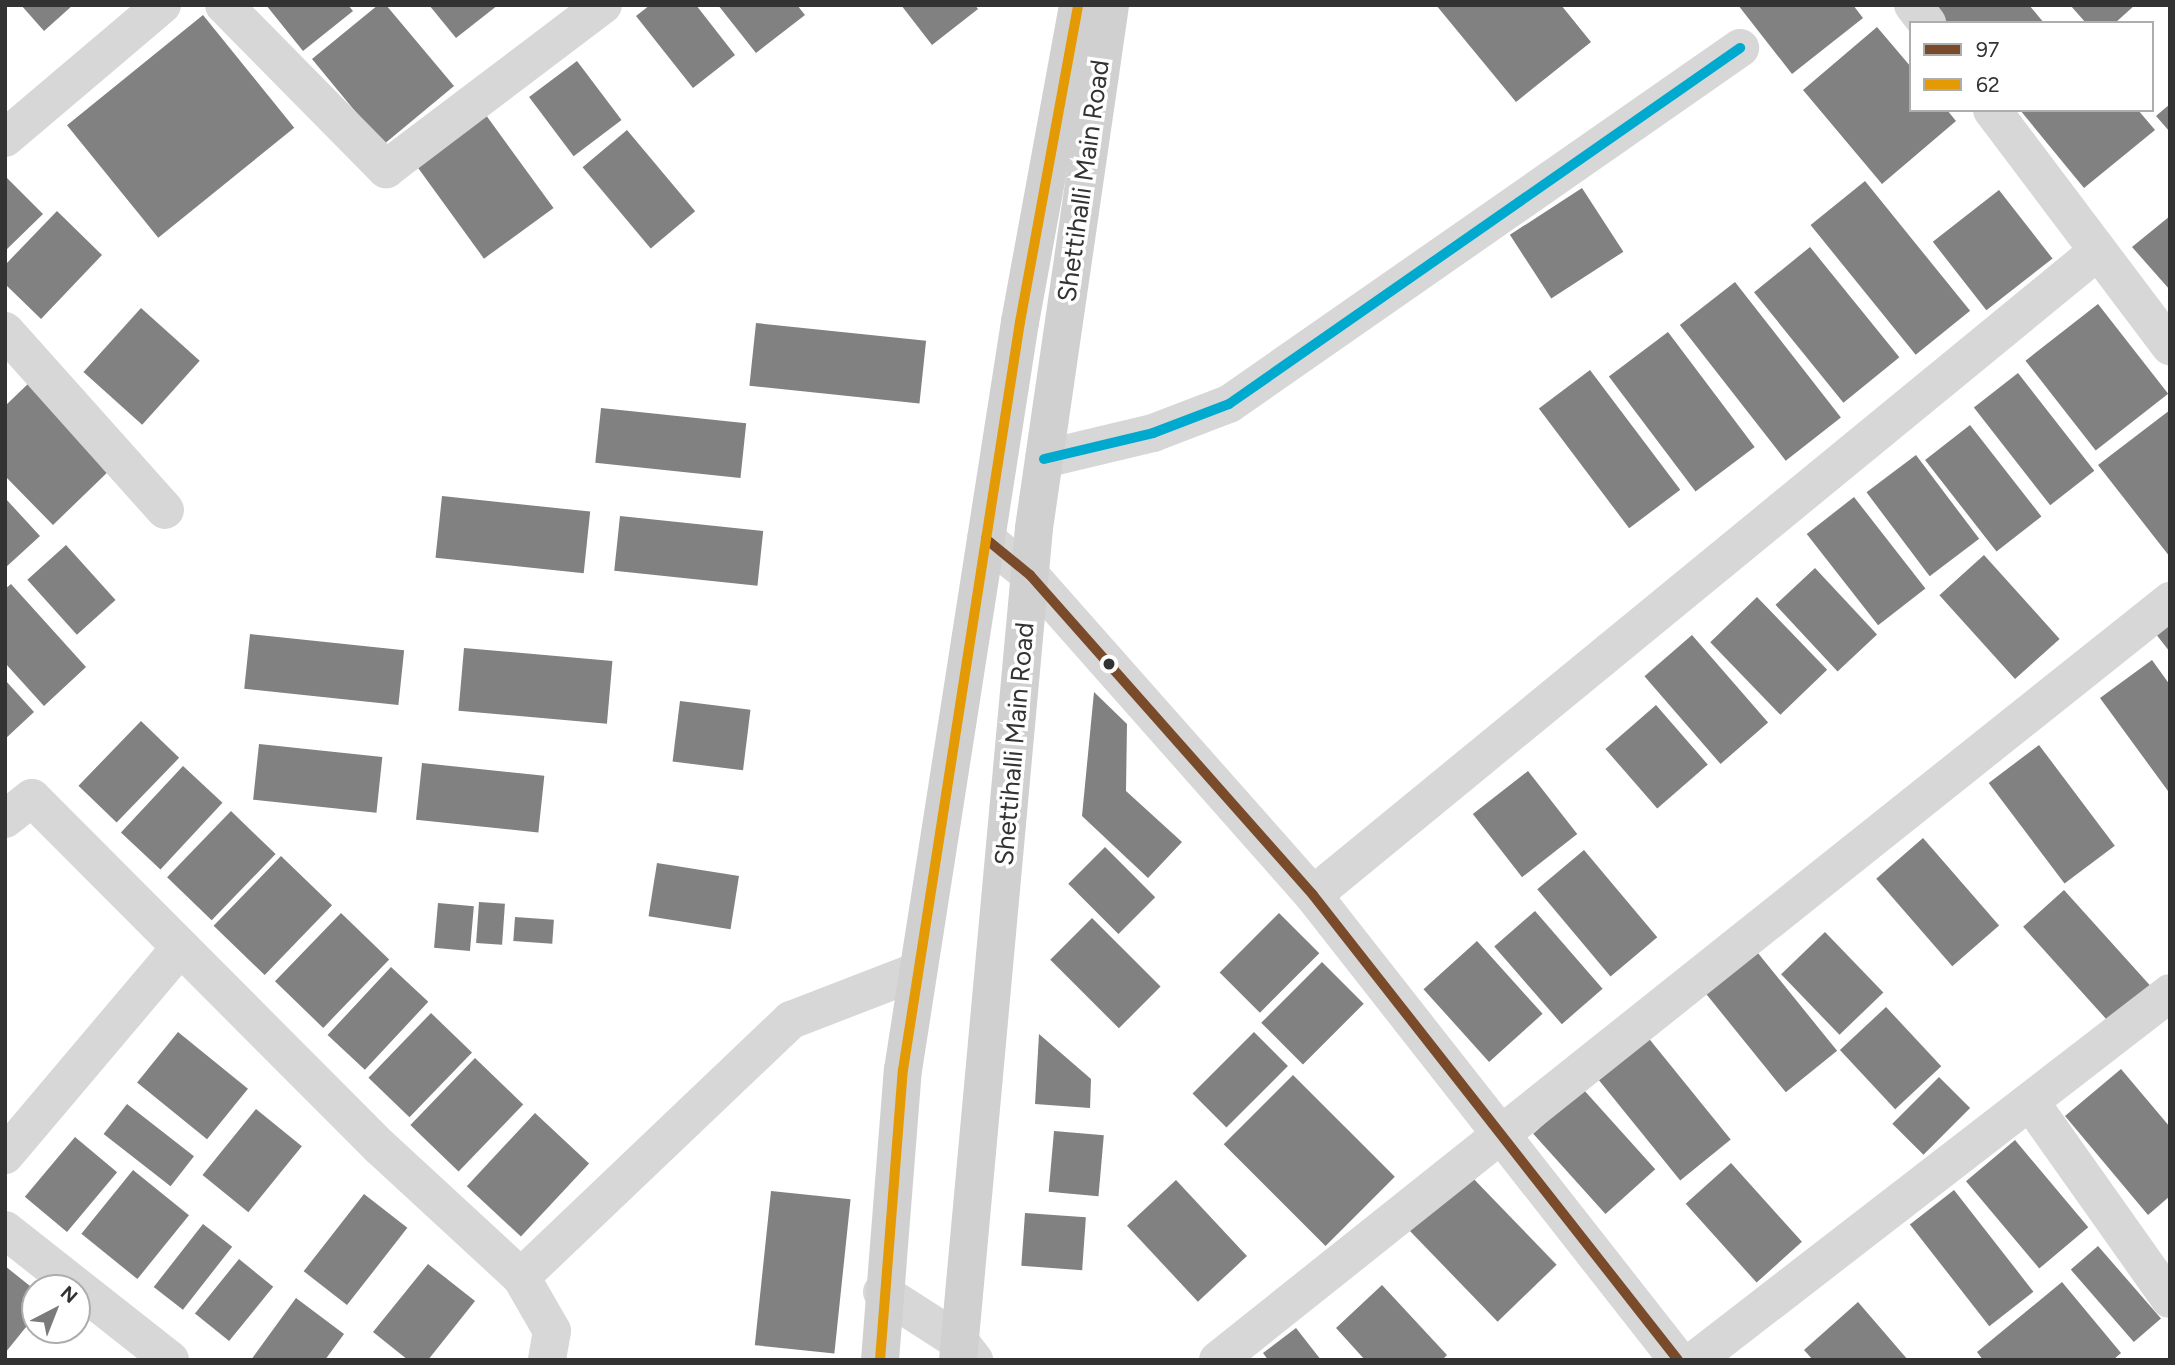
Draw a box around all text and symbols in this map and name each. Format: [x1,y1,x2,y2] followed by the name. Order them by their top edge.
[1909,21,2154,112] legend
[1976,37,1999,62] text: 97
[1052,58,1116,304] street label: Shettihalli Main Road
[1976,72,2000,97] text: 62
[989,621,1041,867] street label: Shettihalli Main Road
[1102,657,1116,671] unlabelled marker
[21,1274,91,1344] north arrow
[56,1281,82,1308] text: N

